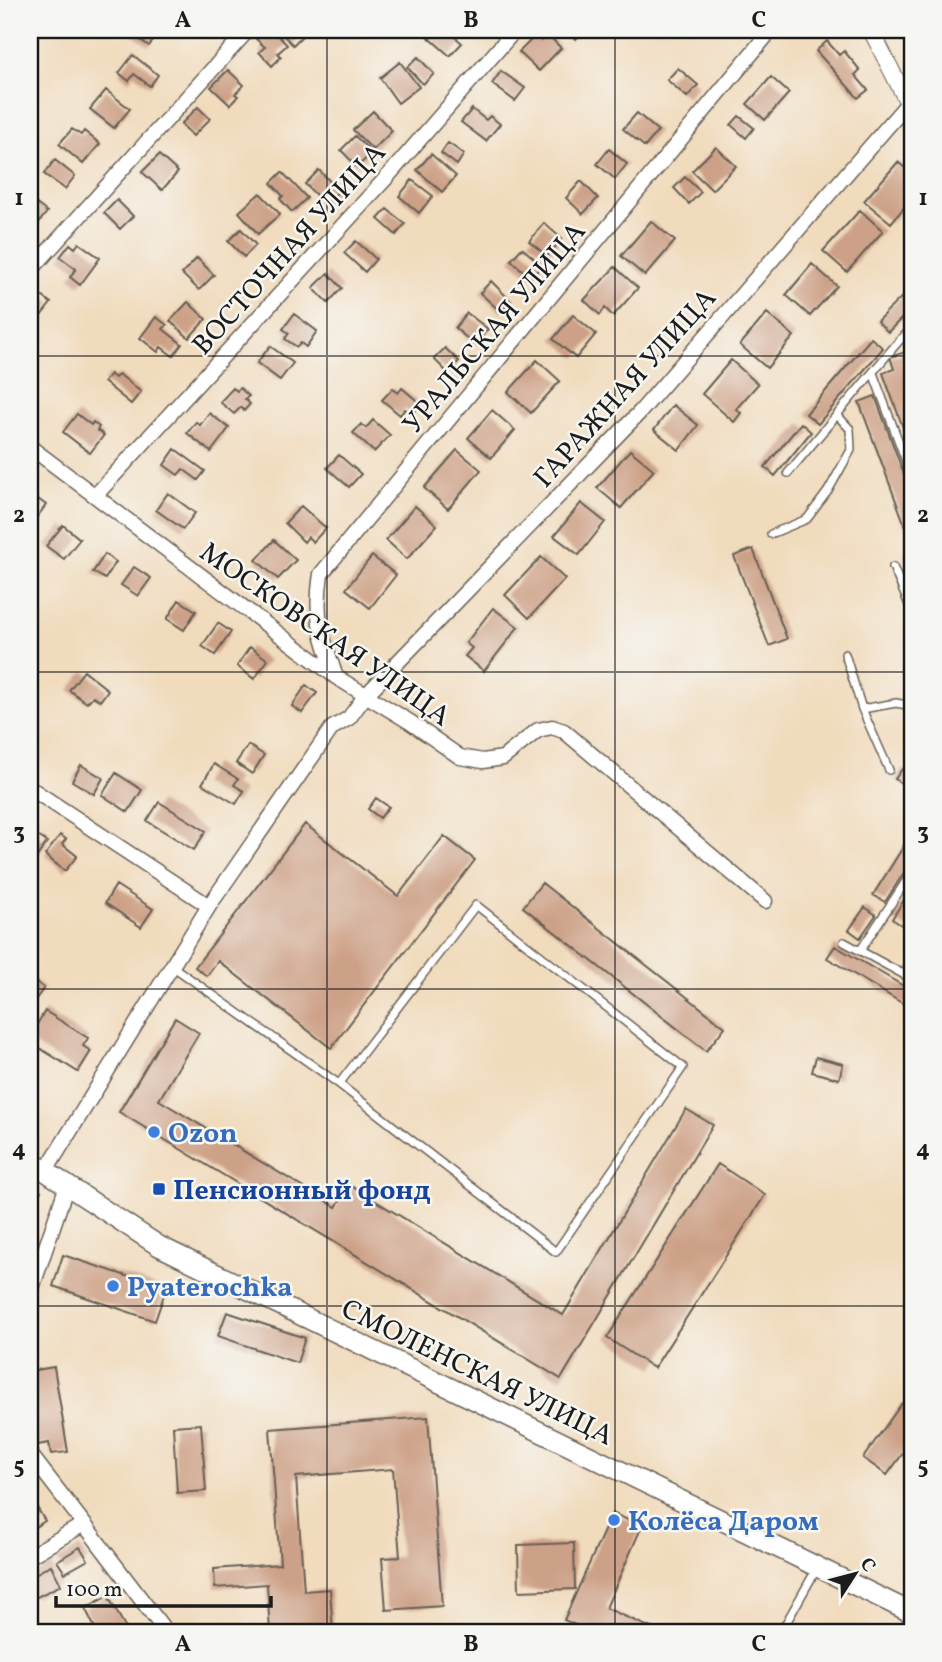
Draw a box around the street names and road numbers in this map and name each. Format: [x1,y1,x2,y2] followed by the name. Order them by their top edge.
[184,135,396,364] street label: ВОСТОЧНАЯ УЛИЦА
[394,214,596,443] street label: УРАЛЬСКАЯ УЛИЦА
[526,280,726,497] street label: ГАРАЖНАЯ УЛИЦА
[191,534,458,737] street label: МОСКОВСКАЯ УЛИЦА
[334,1290,620,1456] street label: СМОЛЕНСКАЯ УЛИЦА

